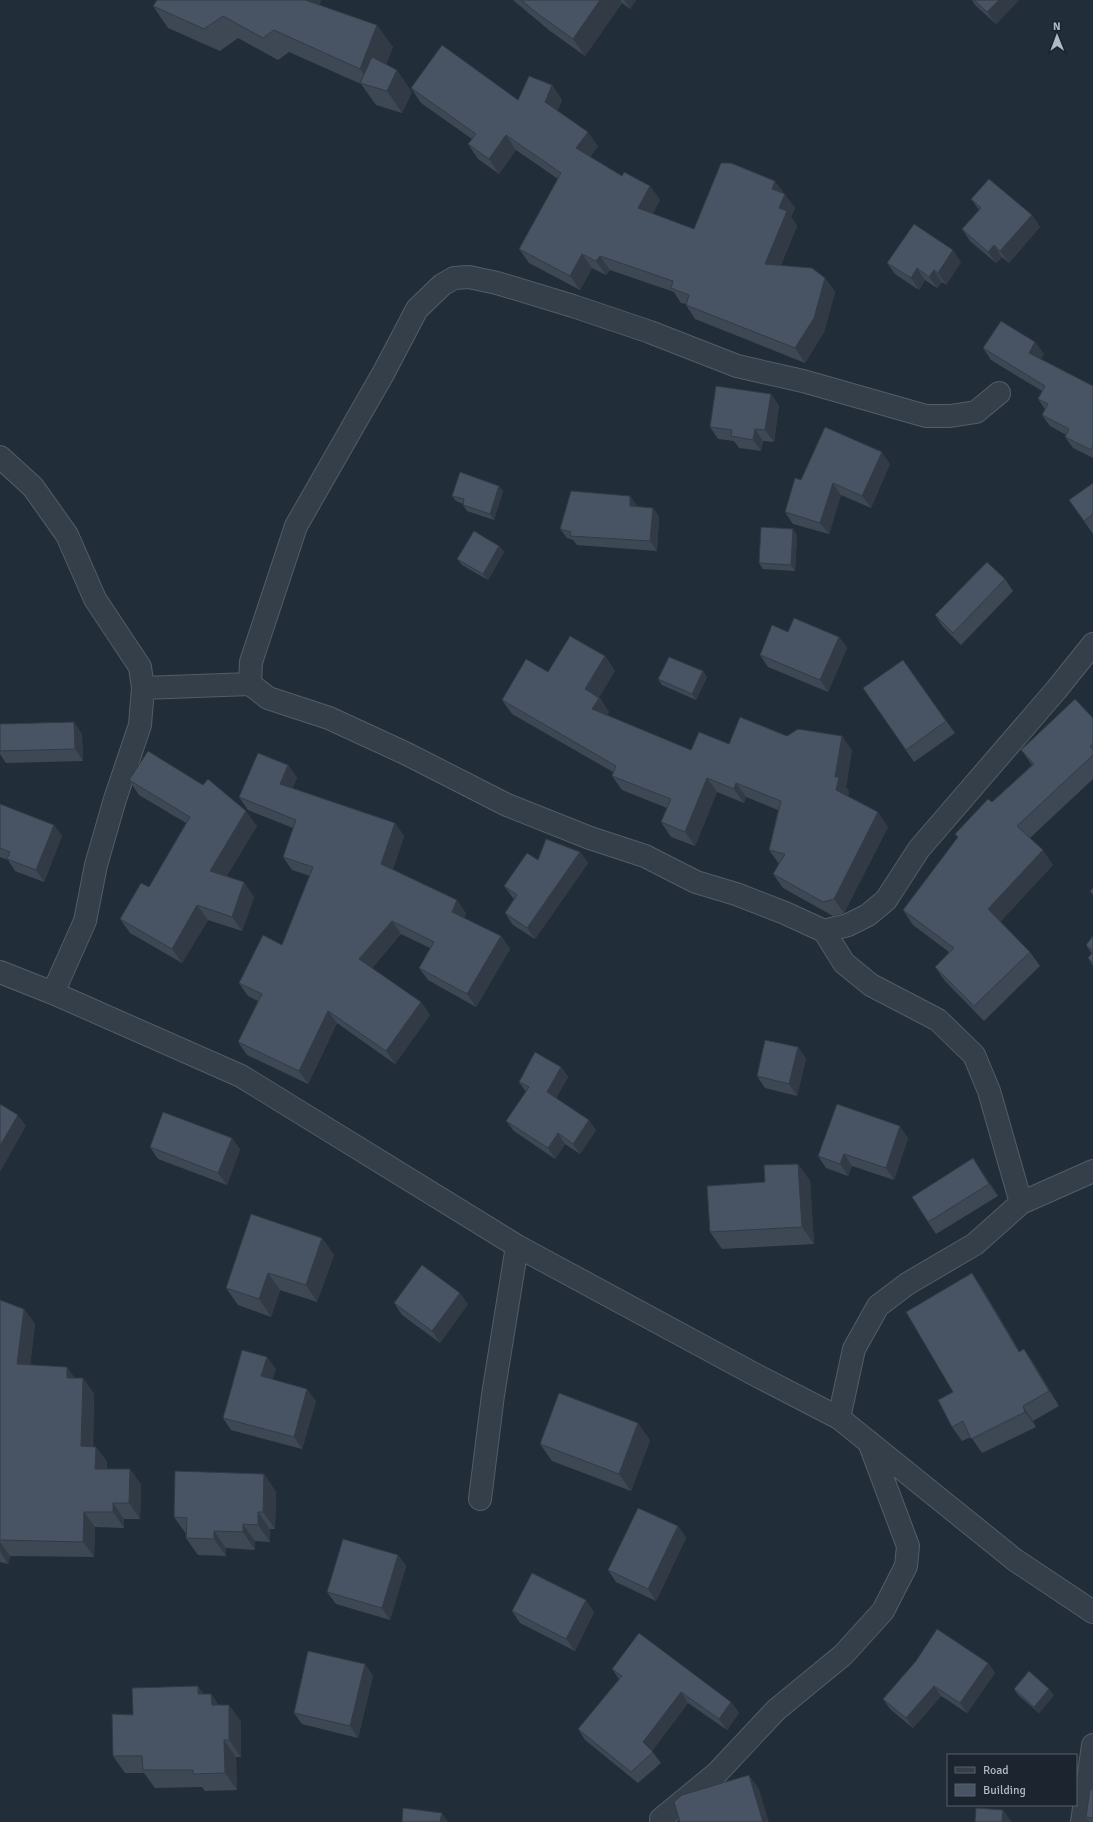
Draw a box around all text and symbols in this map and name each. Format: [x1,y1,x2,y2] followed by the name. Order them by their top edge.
[1037,16,1077,56] north arrow
[1053,20,1061,33] text: N
[947,1754,1077,1806] legend
[983,1763,1009,1778] text: Road
[983,1783,1026,1798] text: Building

